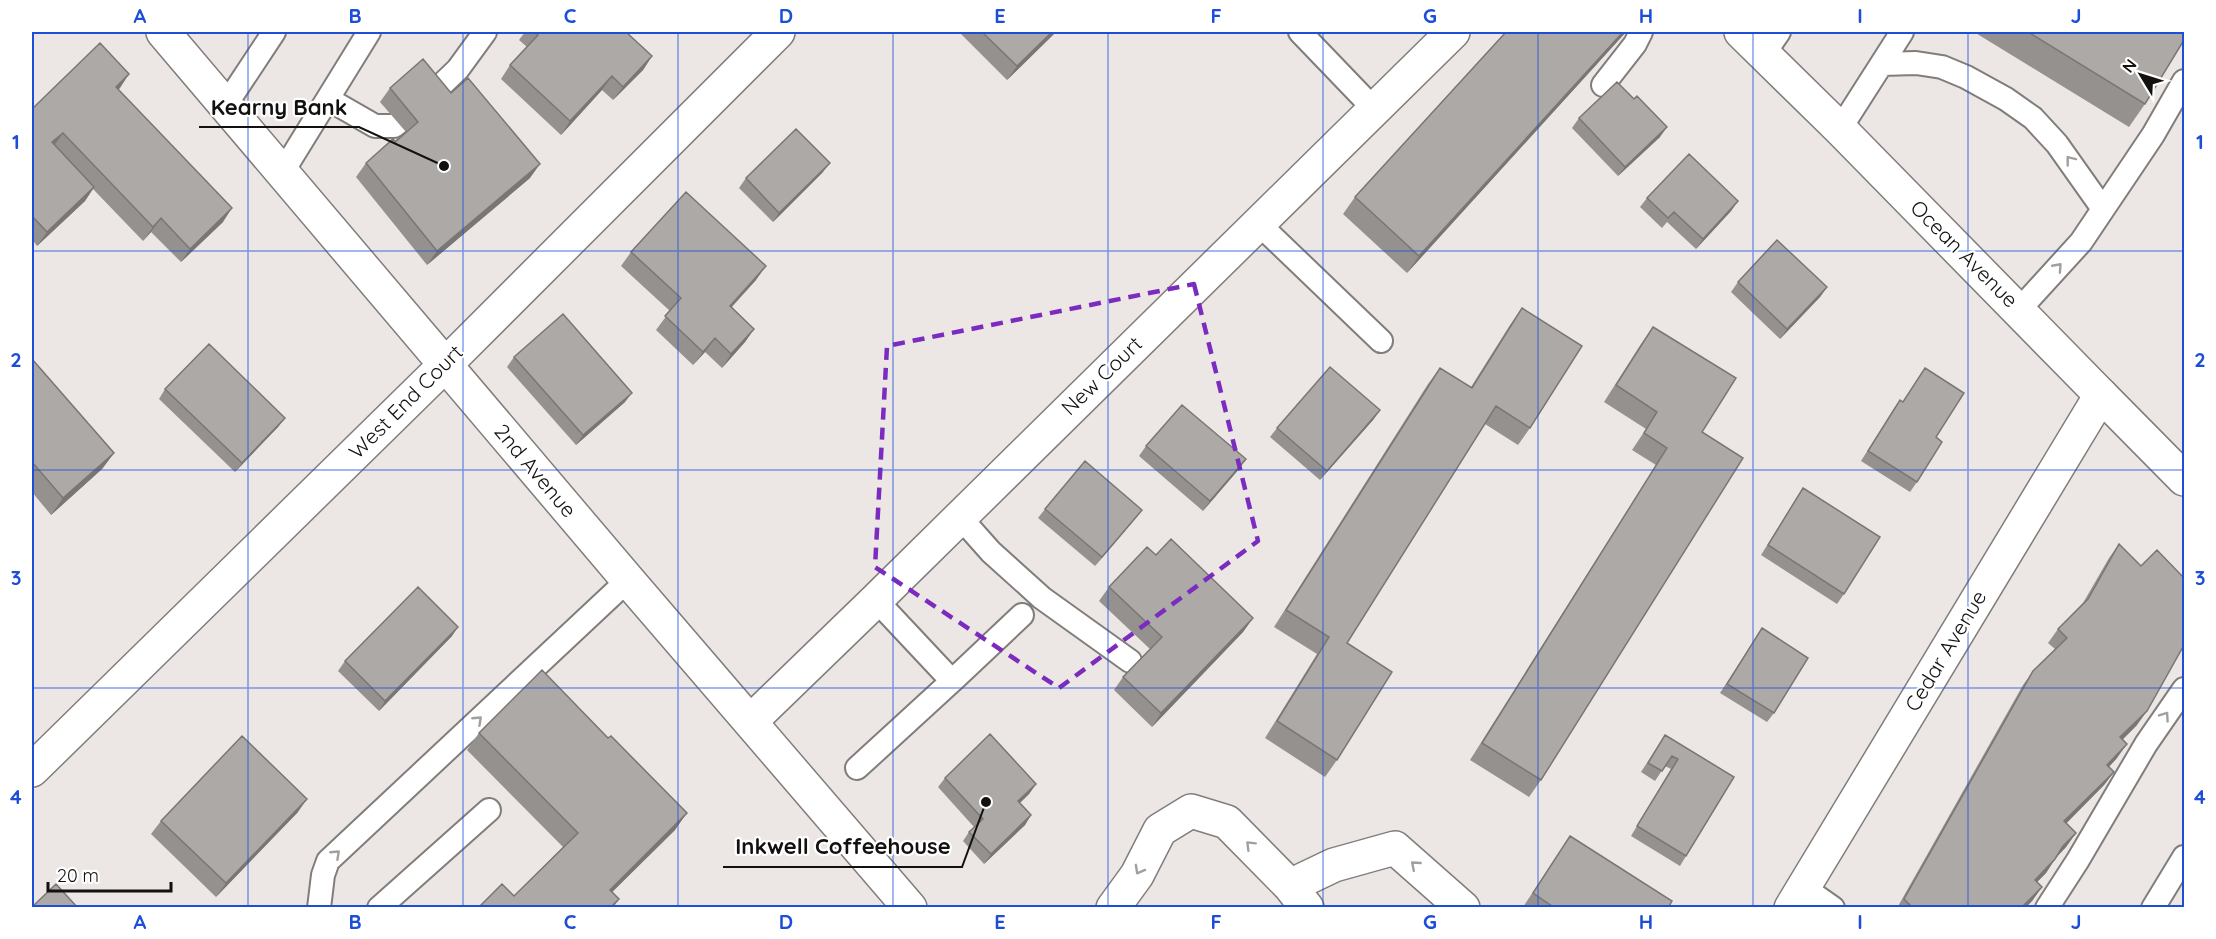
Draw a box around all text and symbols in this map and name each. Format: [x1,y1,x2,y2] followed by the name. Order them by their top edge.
[134,3,147,28] text: A
[348,3,362,28] text: B
[564,3,577,28] text: C
[779,3,793,28] text: D
[994,3,1006,28] text: E
[1210,3,1222,28] text: F
[1423,3,1437,28] text: G
[1639,3,1653,28] text: H
[1857,3,1863,28] text: I
[2070,3,2082,28] text: J
[2111,45,2171,105] north arrow
[2118,55,2141,77] text: N
[199,87,359,127] callout: Kearny Bank
[211,93,347,121] text: Kearny Bank
[12,129,20,154] text: 1
[2196,129,2204,154] text: 1
[2067,156,2078,167] one-way arrow
[1905,194,2024,313] street label: Ocean Avenue
[2051,263,2062,274] one-way arrow
[1056,330,1147,420] street label: New Court
[343,339,468,464] street label: West End Court
[10,347,22,372] text: 2
[2194,347,2206,372] text: 2
[489,418,582,522] street label: 2nd Avenue
[11,565,21,590] text: 3
[2195,565,2205,590] text: 3
[1899,585,1991,716] street label: Cedar Avenue
[2158,712,2169,723] one-way arrow
[472,716,482,727] one-way arrow
[10,784,22,809] text: 4
[2194,784,2206,809] text: 4
[723,827,962,867] callout: Inkwell Coffeehouse
[735,832,951,860] text: Inkwell Coffeehouse
[1246,842,1257,852] one-way arrow
[329,850,340,861] one-way arrow
[48,855,171,893] scale bar
[1411,861,1422,872] one-way arrow
[57,864,99,887] text: 20 m
[1135,864,1146,874] one-way arrow
[134,909,147,934] text: A
[348,909,362,934] text: B
[564,909,577,934] text: C
[779,909,793,934] text: D
[994,909,1006,934] text: E
[1210,909,1222,934] text: F
[1423,909,1437,934] text: G
[1639,909,1653,934] text: H
[1857,909,1863,934] text: I
[2070,909,2082,934] text: J

